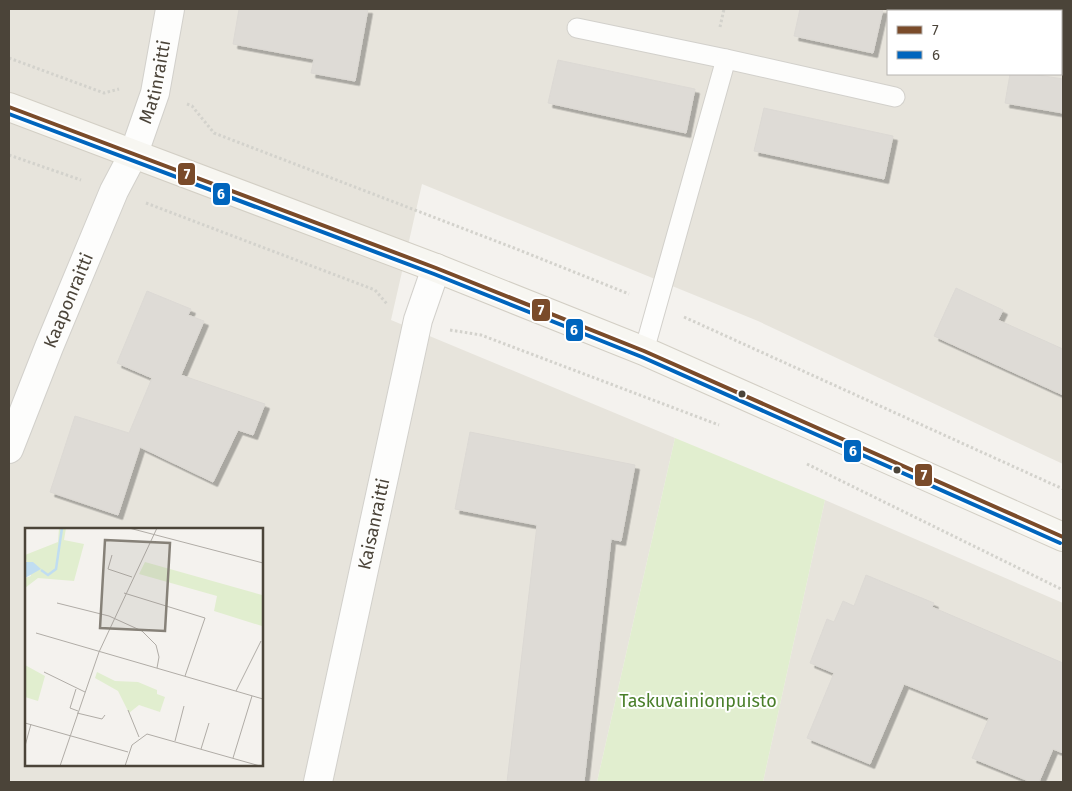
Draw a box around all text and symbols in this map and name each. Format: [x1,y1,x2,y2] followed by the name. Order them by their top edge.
[887,10,1062,75] legend
[932,21,939,39] text: 7
[134,38,175,127] street label: Matinraitti
[932,46,940,64] text: 6
[177,162,196,186] line badge: 7
[184,166,191,183] text: 7
[212,182,231,206] line badge: 6
[217,186,225,203] text: 6
[39,250,98,351] street label: Kaaponraitti
[531,298,551,322] line badge: 7
[538,302,545,319] text: 7
[565,318,584,342] line badge: 6
[570,322,578,339] text: 6
[737,389,747,399] unlabelled marker
[843,439,862,463] line badge: 6
[849,443,857,460] text: 6
[914,463,933,487] line badge: 7
[892,465,902,475] unlabelled marker
[921,467,928,484] text: 7
[353,476,394,572] street label: Kaisanraitti
[25,528,262,766] inset map
[619,690,777,712] park label: Taskuvainionpuisto

